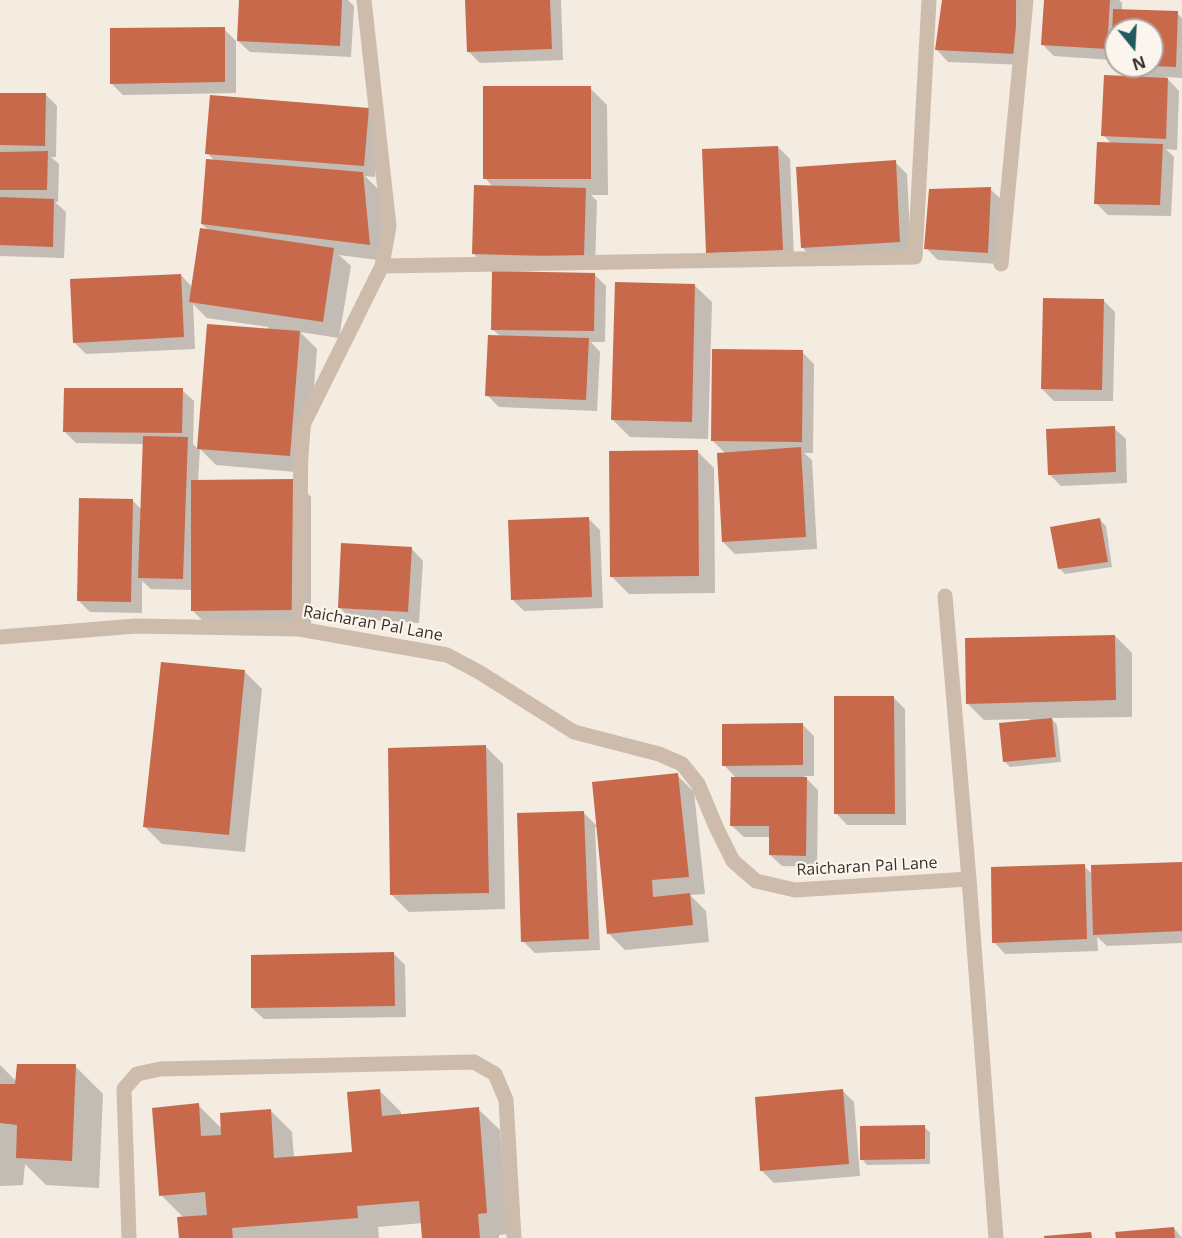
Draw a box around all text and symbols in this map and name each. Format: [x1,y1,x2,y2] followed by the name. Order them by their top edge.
[1104,18,1164,78] north arrow
[1129,51,1149,76] text: N
[302,602,444,646] street label: Raicharan Pal Lane
[796,854,938,880] street label: Raicharan Pal Lane

